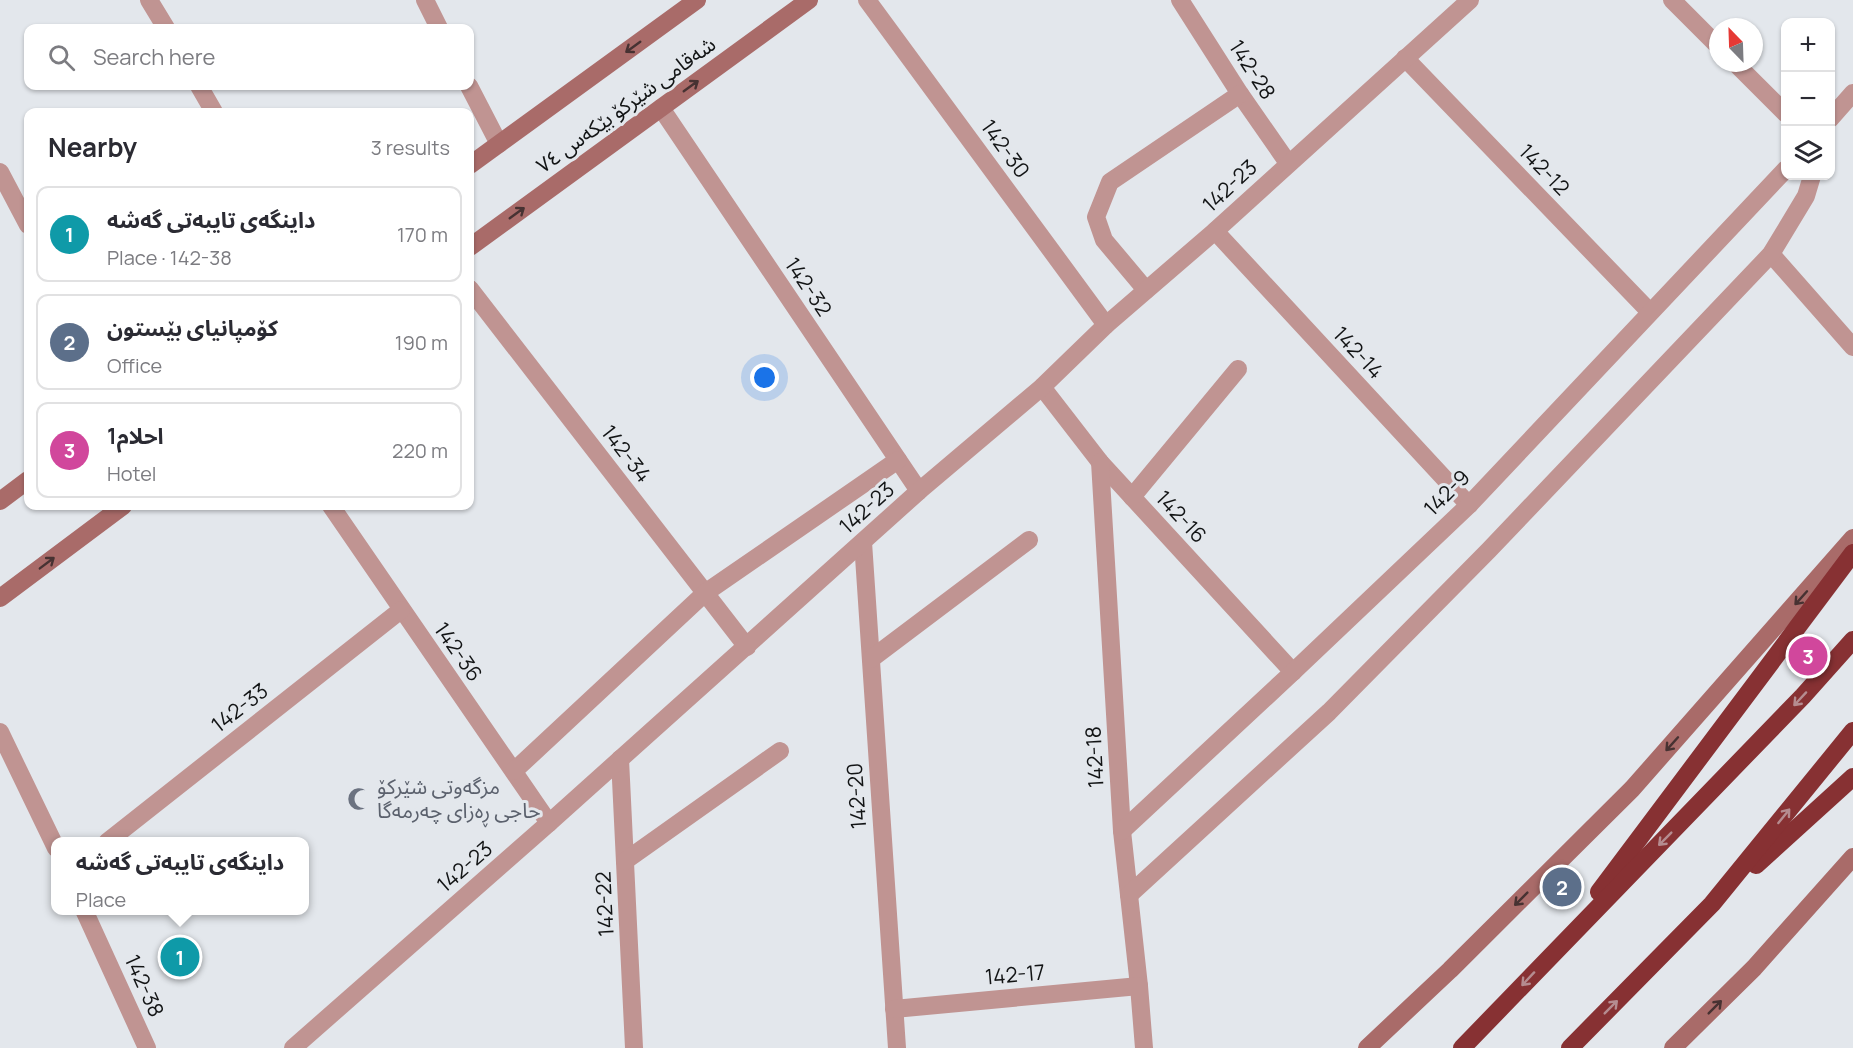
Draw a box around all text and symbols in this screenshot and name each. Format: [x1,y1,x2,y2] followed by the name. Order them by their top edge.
[1709,18,1763,72] north arrow
[1781,18,1835,180] map controls
[1781,18,1835,72] button: +
[24,24,474,90] search box
[530,30,721,179] street label: شەقامی شێرکۆ بێکەس ٧٤
[1223,34,1282,105] street label: 142-28
[45,41,78,74] icon: search
[625,41,641,53] one-way arrow
[93,42,215,72] text: Search here
[1781,72,1835,126] button: −
[683,79,699,92] one-way arrow
[975,114,1036,183] street label: 142-30
[1781,126,1835,180] button: layers
[48,129,137,165] text: Nearby
[371,134,450,161] text: 3 results
[1513,137,1576,201] street label: 142-12
[1196,153,1263,218] street label: 142-23
[107,205,315,235] text: داینگەی تایبەتی گەشە
[508,207,524,219] one-way arrow
[65,221,74,248] text: 1
[397,221,448,248] text: 170 m
[107,244,232,271] text: Place · 142-38
[779,252,839,321] street label: 142-32
[107,313,278,343] text: کۆمپانیای بێستون
[1327,320,1390,385] street label: 142-14
[64,329,75,356] text: 2
[395,329,448,356] text: 190 m
[107,352,162,379] text: Office
[750,363,779,392] your location
[596,419,658,488] street label: 142-34
[107,421,164,451] text: احلام1
[64,437,75,464] text: 3
[392,437,448,464] text: 220 m
[107,460,157,487] text: Hotel
[1417,463,1475,521] street label: 142-9
[833,475,900,539] street label: 142-23
[1150,484,1213,549] street label: 142-16
[38,557,54,569] one-way arrow
[1794,590,1808,605] one-way arrow
[428,616,489,686] street label: 142-36
[1788,634,1828,678] pin: 3
[205,676,273,738] street label: 142-33
[1793,691,1807,706] one-way arrow
[1078,725,1110,789] street label: 142-18
[1665,736,1678,752] one-way arrow
[840,762,872,830] street label: 142-20
[377,772,541,828] place label: مزگەوتی شێرکۆ حاجی ڕەزای چەرمەگا
[346,786,372,812] mosque icon: مزگەوتی شێرکۆ حاجی ڕەزای چەرمەگا
[1777,809,1791,824] one-way arrow
[1657,832,1672,847] one-way arrow
[431,834,498,898] street label: 142-23
[51,837,309,915] popup
[76,847,284,877] text: داینگەی تایبەتی گەشە
[1542,864,1582,910] pin: 2
[588,871,620,937] street label: 142-22
[76,886,126,913] text: Place
[1514,892,1529,907] one-way arrow
[160,934,200,980] pin: 1
[119,950,171,1021] street label: 142-38
[984,957,1046,991] street label: 142-17
[1521,971,1536,986] one-way arrow
[1603,999,1618,1014] one-way arrow
[1707,1000,1722,1014] one-way arrow

